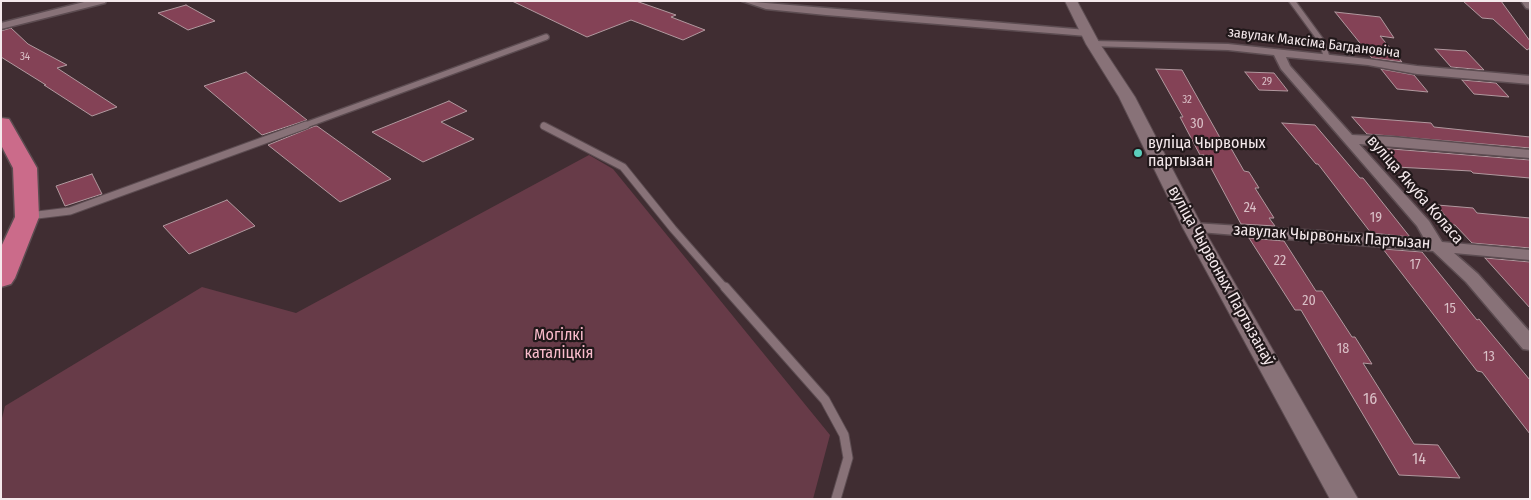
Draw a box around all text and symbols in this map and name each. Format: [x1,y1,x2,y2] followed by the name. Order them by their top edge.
[1227,24,1401,62] street label: завулак Максіма Багдановіча
[20,50,30,64] house number: 34
[1262,75,1272,89] house number: 29
[1182,93,1192,107] house number: 32
[1190,116,1204,132] house number: 30
[1363,132,1467,248] street label: вуліца Якуба Коласа
[1148,134,1266,172] place label: вуліца Чырвоных партызан
[1132,147,1144,159] marker: вуліца Чырвоных партызан
[1164,183,1278,369] street label: вуліца Чырвоных Партызанаў
[1244,200,1256,216] house number: 24
[1370,210,1382,226] house number: 19
[1233,221,1431,253] street label: завулак Чырвоных Партызан
[1274,253,1286,269] house number: 22
[1409,257,1421,273] house number: 17
[1302,293,1316,309] house number: 20
[1444,301,1456,317] house number: 15
[525,326,593,364] park label: Могілкі каталіцкія
[1337,341,1349,357] house number: 18
[1483,349,1495,365] house number: 13
[1363,390,1377,410] house number: 16
[1412,450,1426,470] house number: 14

